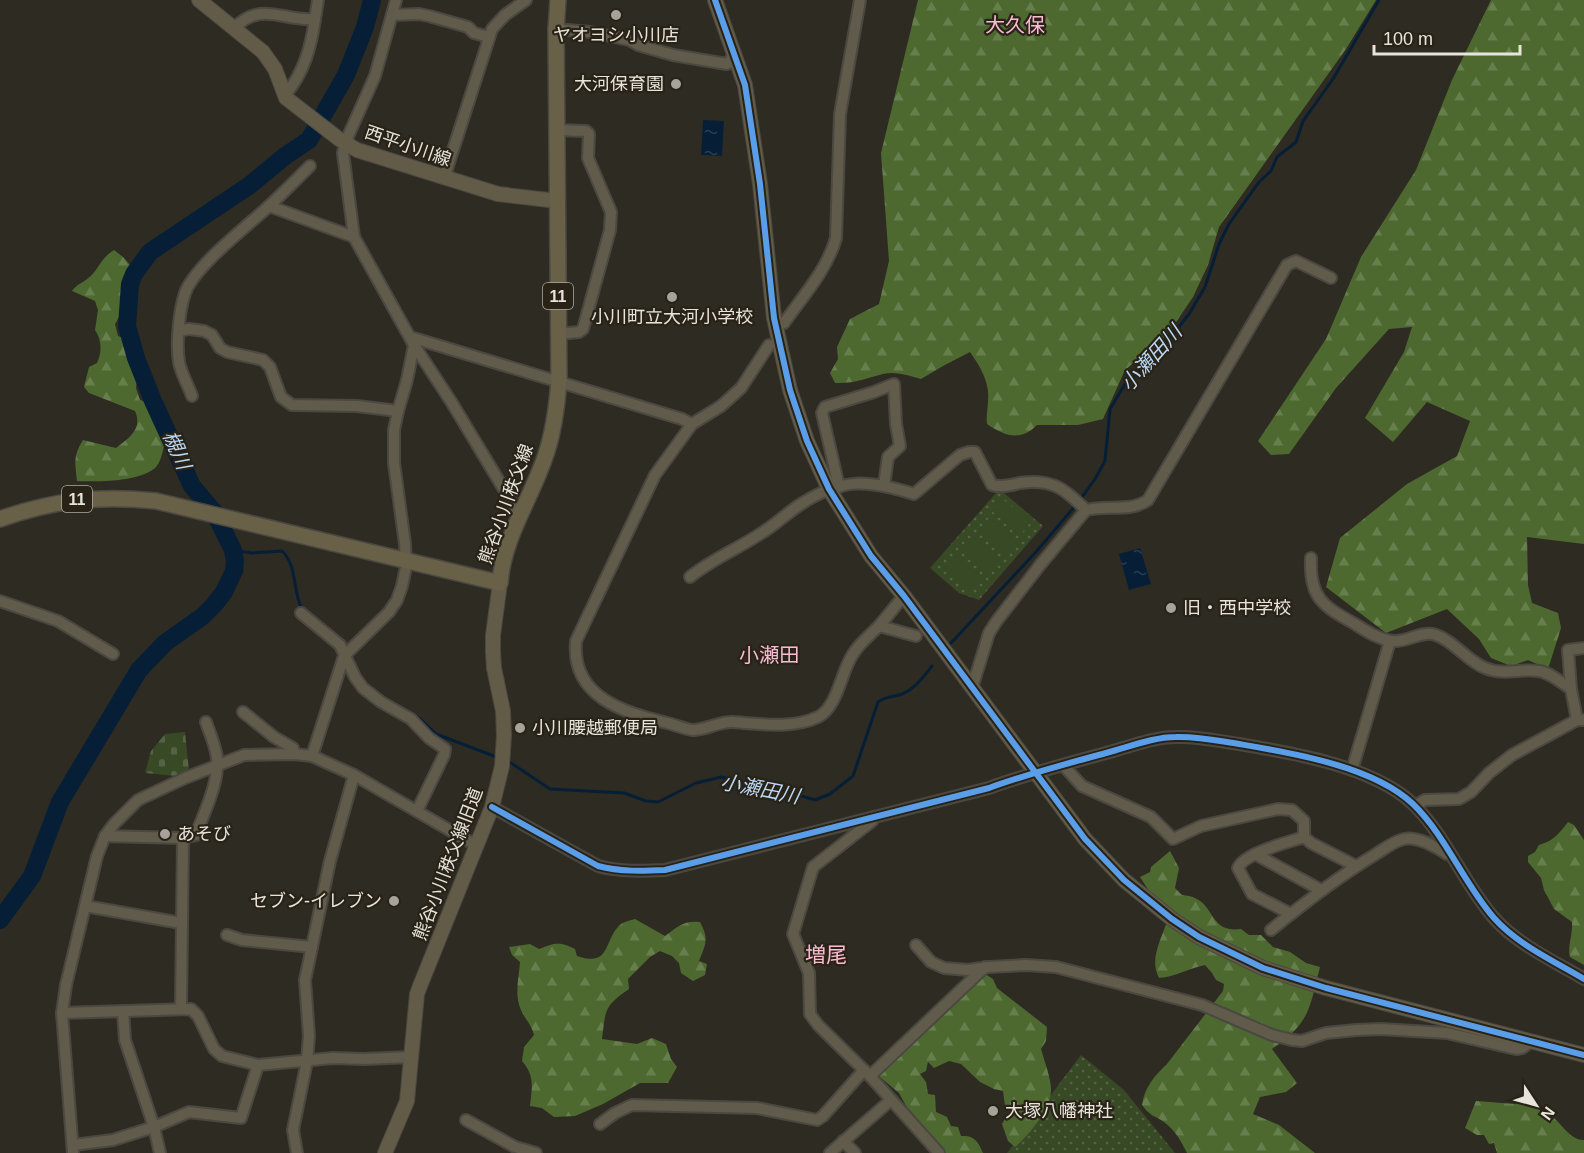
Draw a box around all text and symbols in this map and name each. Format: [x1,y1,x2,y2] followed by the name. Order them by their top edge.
[609,8,623,22] marker: ヤオヨシ小川店
[985,14,1045,36] district label: 大久保
[1374,18,1520,56] scale bar
[553,25,679,45] place label: ヤオヨシ小川店
[1383,29,1433,49] text: 100 m
[574,74,664,94] place label: 大河保育園
[669,77,683,91] marker: 大河保育園
[362,122,454,170] street label: 西平小川線
[543,283,573,309] road number: 11
[665,290,679,304] marker: 小川町立大河小学校
[591,307,753,327] place label: 小川町立大河小学校
[1116,319,1187,395] water label: 小瀬田川
[159,427,196,475] water label: 槻川
[475,441,537,567] street label: 熊谷小川秩父線
[62,486,92,512] road number: 11
[1183,598,1291,618] place label: 旧・西中学校
[1164,601,1178,615] marker: 旧・西中学校
[739,644,799,666] district label: 小瀬田
[532,718,658,738] place label: 小川腰越郵便局
[513,721,527,735] marker: 小川腰越郵便局
[719,771,803,808] water label: 小瀬田川
[410,785,486,943] street label: 熊谷小川秩父線旧道
[177,824,231,844] place label: あそび
[158,827,172,841] marker: あそび
[250,891,382,911] place label: セブン-イレブン
[387,894,401,908] marker: セブン-イレブン
[805,943,847,966] district label: 増尾
[1506,1075,1566,1135] north arrow
[1005,1101,1113,1121] place label: 大塚八幡神社
[986,1104,1000,1118] marker: 大塚八幡神社
[1537,1104,1558,1123] text: N

